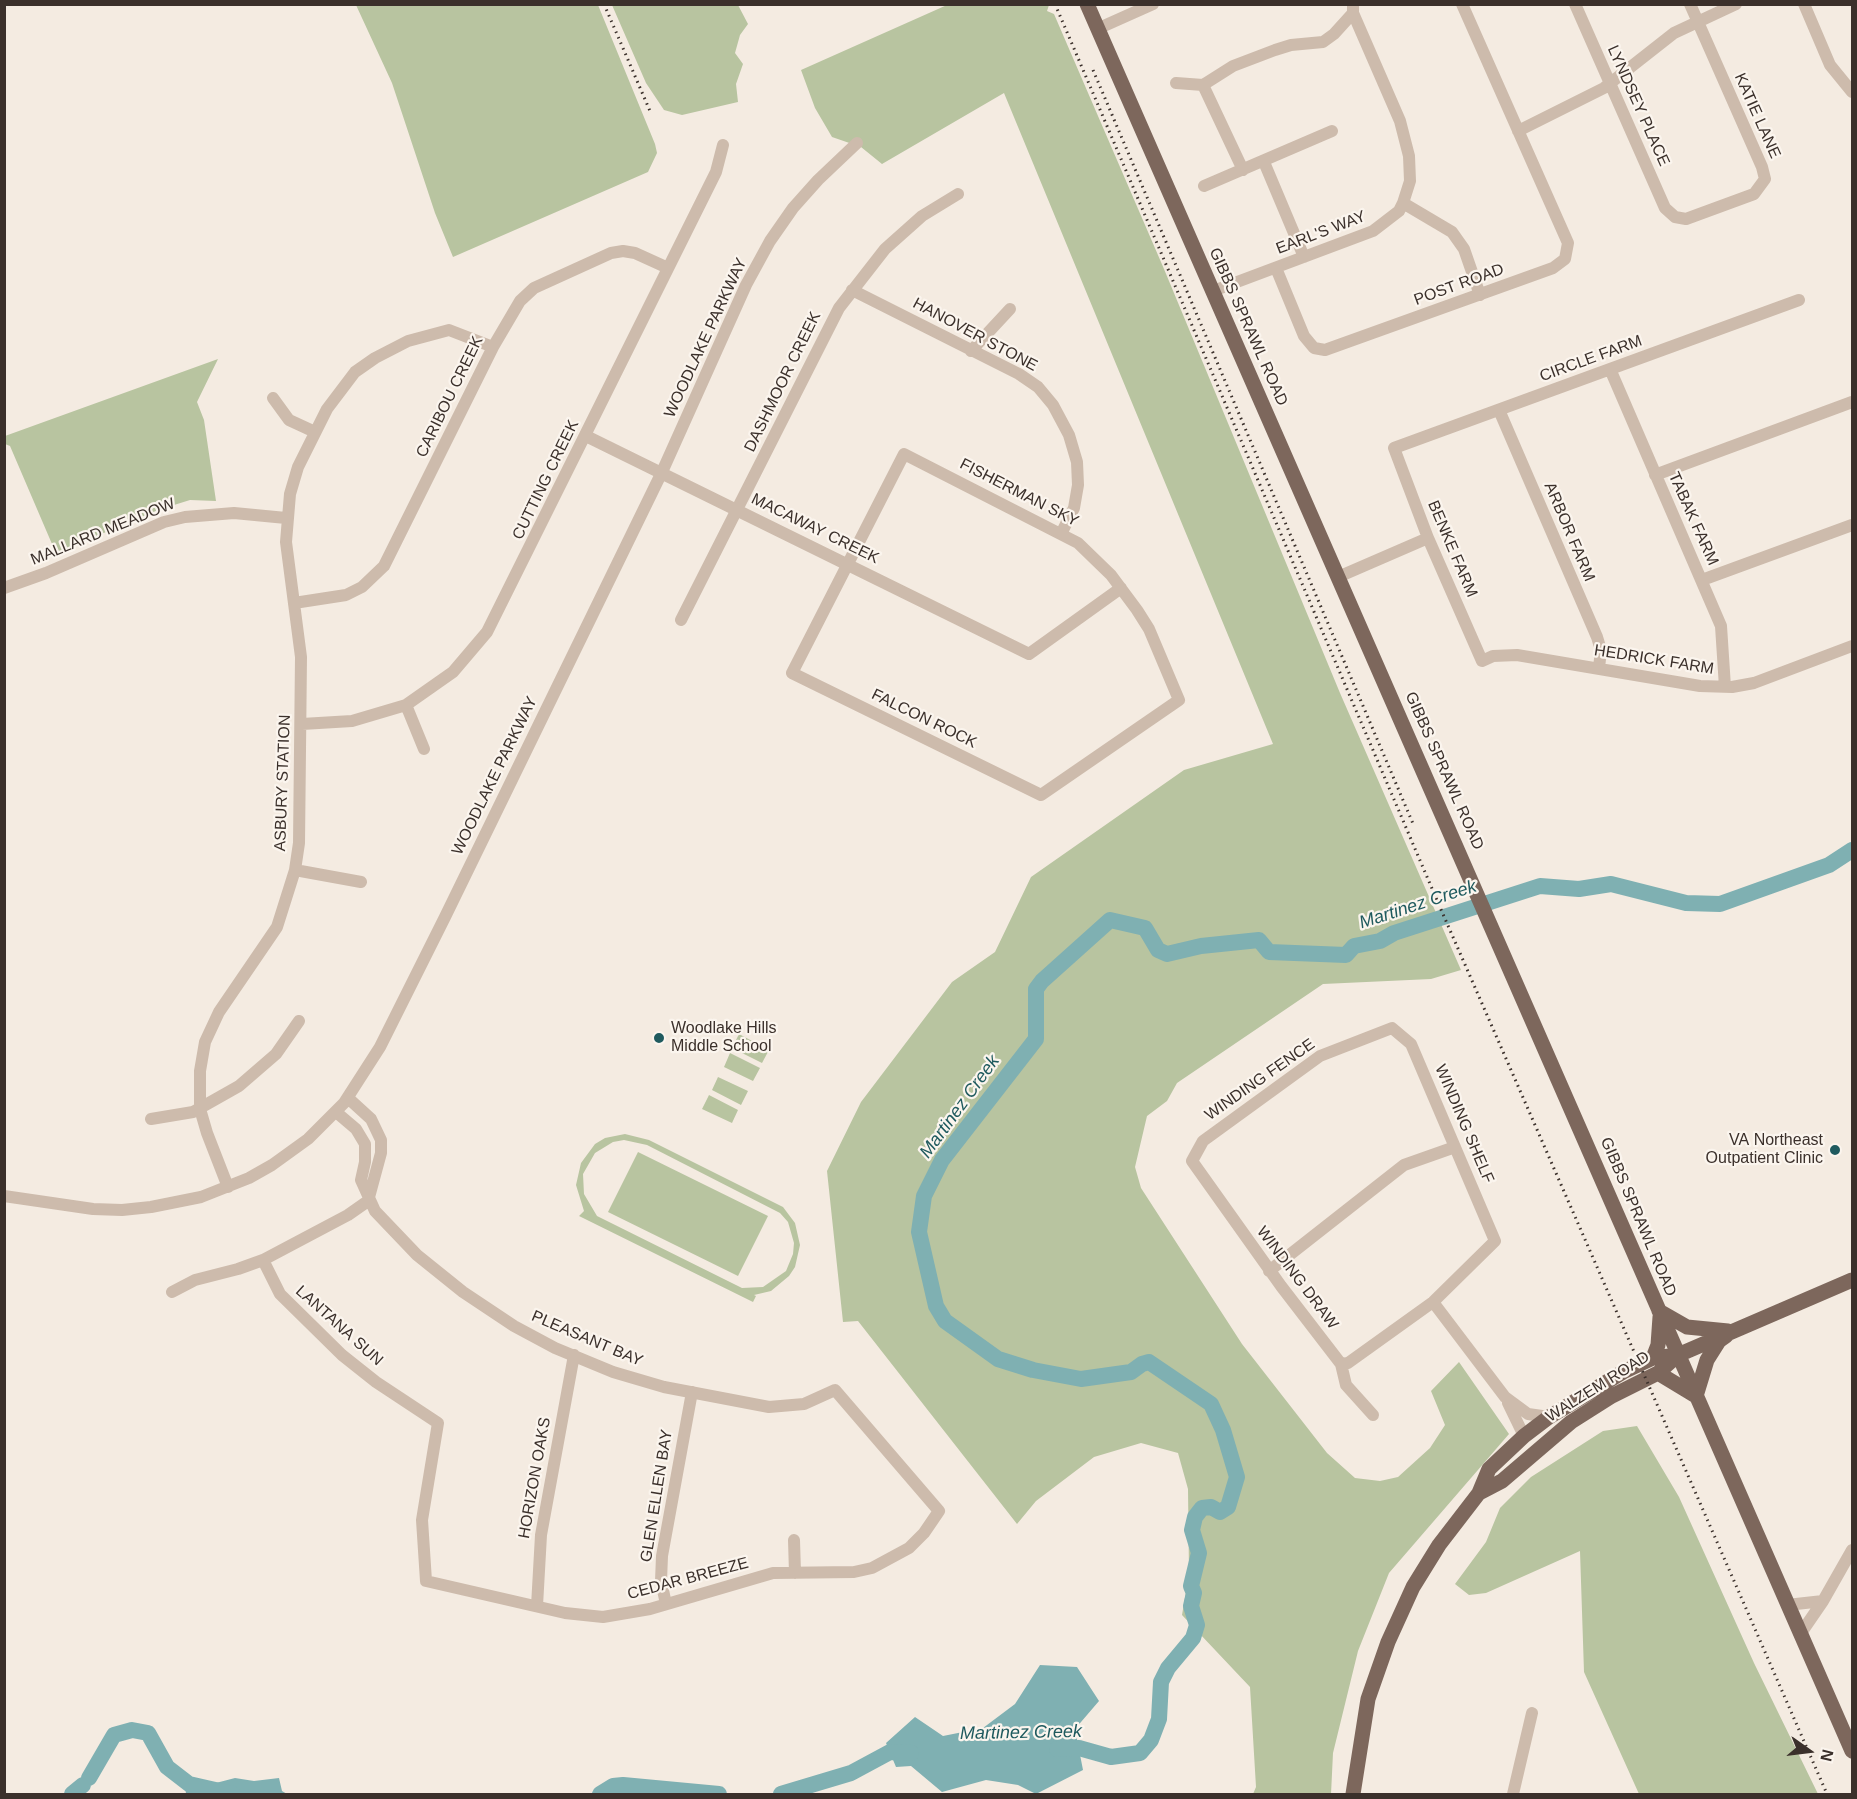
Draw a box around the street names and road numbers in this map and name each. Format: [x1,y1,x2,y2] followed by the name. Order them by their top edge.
[1603,43,1673,169] street label: LYNDSEY PLACE
[1730,70,1784,162] street label: KATIE LANE
[1273,207,1369,259] street label: EARL'S WAY
[1204,245,1292,409] street label: GIBBS SPRAWL ROAD
[661,255,751,421] street label: WOODLAKE PARKWAY
[1411,260,1507,310] street label: POST ROAD
[909,294,1041,376] street label: HANOVER STONE
[741,309,825,455] street label: DASHMOOR CREEK
[1537,332,1645,386] street label: CIRCLE FARM
[412,333,488,461] street label: CARIBOU CREEK
[509,417,583,543] street label: CUTTING CREEK
[956,455,1082,531] street label: FISHERMAN SKY
[1664,469,1722,569] street label: TABAK FARM
[1539,480,1599,584] street label: ARBOR FARM
[748,490,882,568] street label: MACAWAY CREEK
[28,494,178,570] street label: MALLARD MEADOW
[1423,498,1481,600] street label: BENKE FARM
[1593,641,1715,679] street label: HEDRICK FARM
[868,685,980,753] street label: FALCON ROCK
[1400,689,1488,853] street label: GIBBS SPRAWL ROAD
[448,694,542,858] street label: WOODLAKE PARKWAY
[271,714,295,852] street label: ASBURY STATION
[1201,1035,1319,1125] street label: WINDING FENCE
[1430,1062,1498,1186] street label: WINDING SHELF
[1596,1135,1680,1299] street label: GIBBS SPRAWL ROAD
[1252,1223,1342,1333] street label: WINDING DRAW
[291,1282,387,1370] street label: LANTANA SUN
[529,1307,645,1371] street label: PLEASANT BAY
[1543,1347,1653,1427] street label: WALZEM ROAD
[515,1416,555,1540] street label: HORIZON OAKS
[637,1428,677,1564] street label: GLEN ELLEN BAY
[625,1554,751,1604] street label: CEDAR BREEZE

